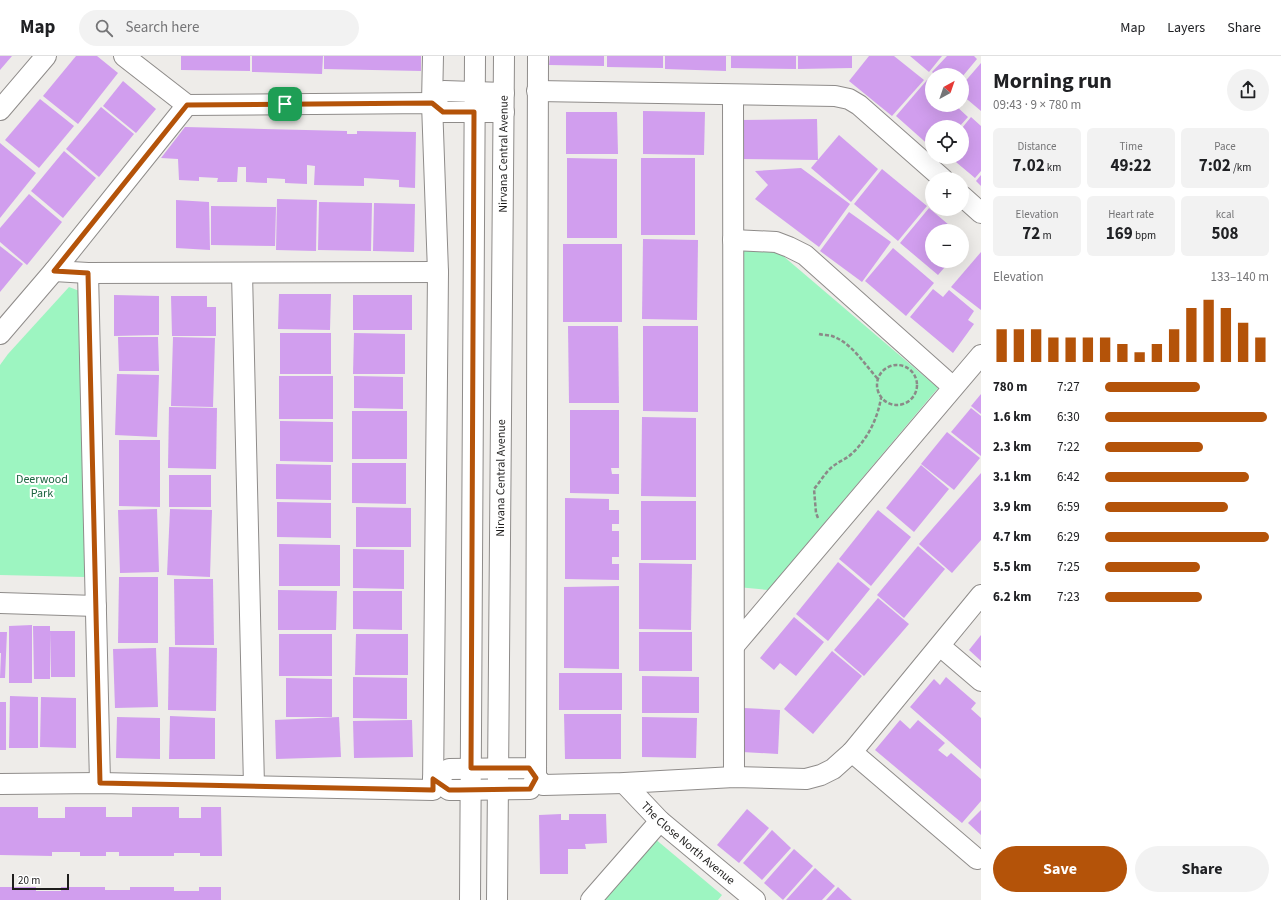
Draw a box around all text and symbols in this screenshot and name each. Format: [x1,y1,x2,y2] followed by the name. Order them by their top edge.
[79,10,359,46] search box
[20,14,55,41] text: Map
[93,17,115,39] icon: search
[125,17,199,38] text: Search here
[1120,18,1145,38] text: Map
[1167,18,1205,38] text: Layers
[1227,18,1261,38] text: Share
[993,65,1112,97] text: Morning run
[925,68,969,112] north arrow
[925,68,969,268] map controls
[1227,69,1269,111] button: share
[268,87,302,121] pin
[274,93,296,115] icon: arrive
[494,95,512,213] street label: Nirvana Central Avenue
[993,96,1081,114] text: 09:43 · 9 × 780 m
[925,120,969,164] button: locate
[1017,139,1057,154] text: Distance
[1119,139,1143,154] text: Time
[1214,139,1236,154] text: Pace
[1013,154,1045,178] text: 7.02
[1110,154,1152,178] text: 49:22
[1199,154,1231,178] text: 7:02
[1045,160,1061,175] text: km
[1231,160,1251,175] text: /km
[925,172,969,216] button: +
[1016,207,1058,222] text: Elevation
[1108,207,1154,222] text: Heart rate
[1216,207,1234,222] text: kcal
[1022,222,1040,246] text: 72
[1106,222,1133,246] text: 169
[1212,222,1238,246] text: 508
[925,224,969,268] button: −
[1040,228,1052,243] text: m
[1133,228,1156,243] text: bpm
[993,268,1044,286] text: Elevation
[1211,268,1269,286] text: 133–140 m
[993,378,1027,396] text: 780 m
[1057,378,1080,396] text: 7:27
[993,408,1032,426] text: 1.6 km
[1057,408,1080,426] text: 6:30
[492,419,509,537] street label: Nirvana Central Avenue
[993,438,1032,456] text: 2.3 km
[1057,438,1080,456] text: 7:22
[993,468,1032,486] text: 3.1 km
[1057,468,1080,486] text: 6:42
[16,471,68,502] park label: Deerwood Park
[993,498,1032,516] text: 3.9 km
[1057,498,1080,516] text: 6:59
[993,528,1032,546] text: 4.7 km
[1057,528,1080,546] text: 6:29
[993,558,1032,576] text: 5.5 km
[1057,558,1080,576] text: 7:25
[993,588,1032,606] text: 6.2 km
[1057,588,1080,606] text: 7:23
[637,798,739,889] street label: The Close North Avenue
[993,846,1127,892] button: Save
[1135,846,1269,892] button: Share
[12,872,69,891] scale bar
[18,873,40,888] text: 20 m

